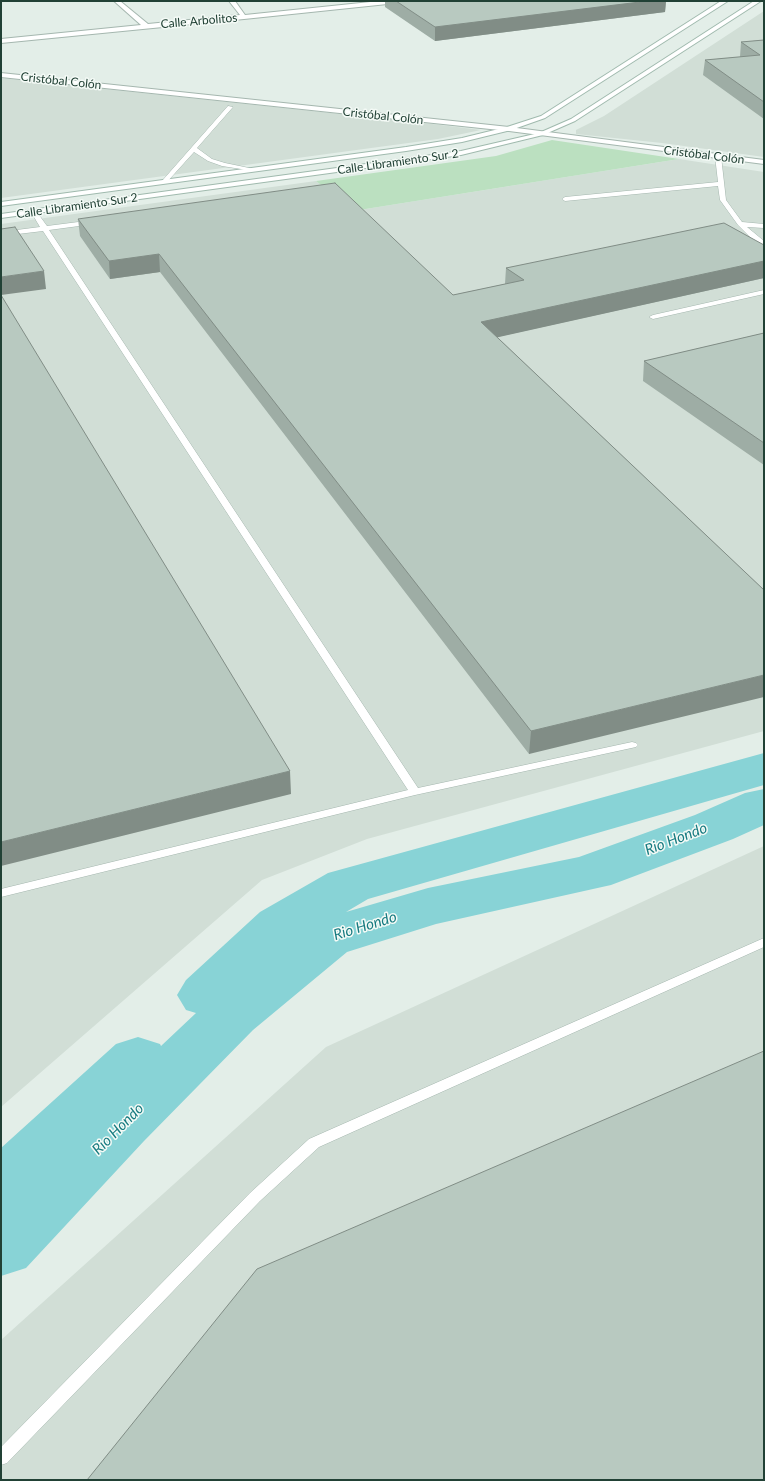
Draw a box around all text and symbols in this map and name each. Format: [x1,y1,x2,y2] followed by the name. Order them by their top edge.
[160,10,238,32] street label: Calle Arbolitos
[20,70,102,92] street label: Cristóbal Colón
[342,105,424,127] street label: Cristóbal Colón
[663,143,745,167] street label: Cristóbal Colón
[336,146,460,178] street label: Calle Libramiento Sur 2
[15,190,139,222] street label: Calle Libramiento Sur 2
[642,819,710,859] water label: Rio Hondo
[331,908,399,944] water label: Rio Hondo
[89,1100,147,1158] water label: Rio Hondo

